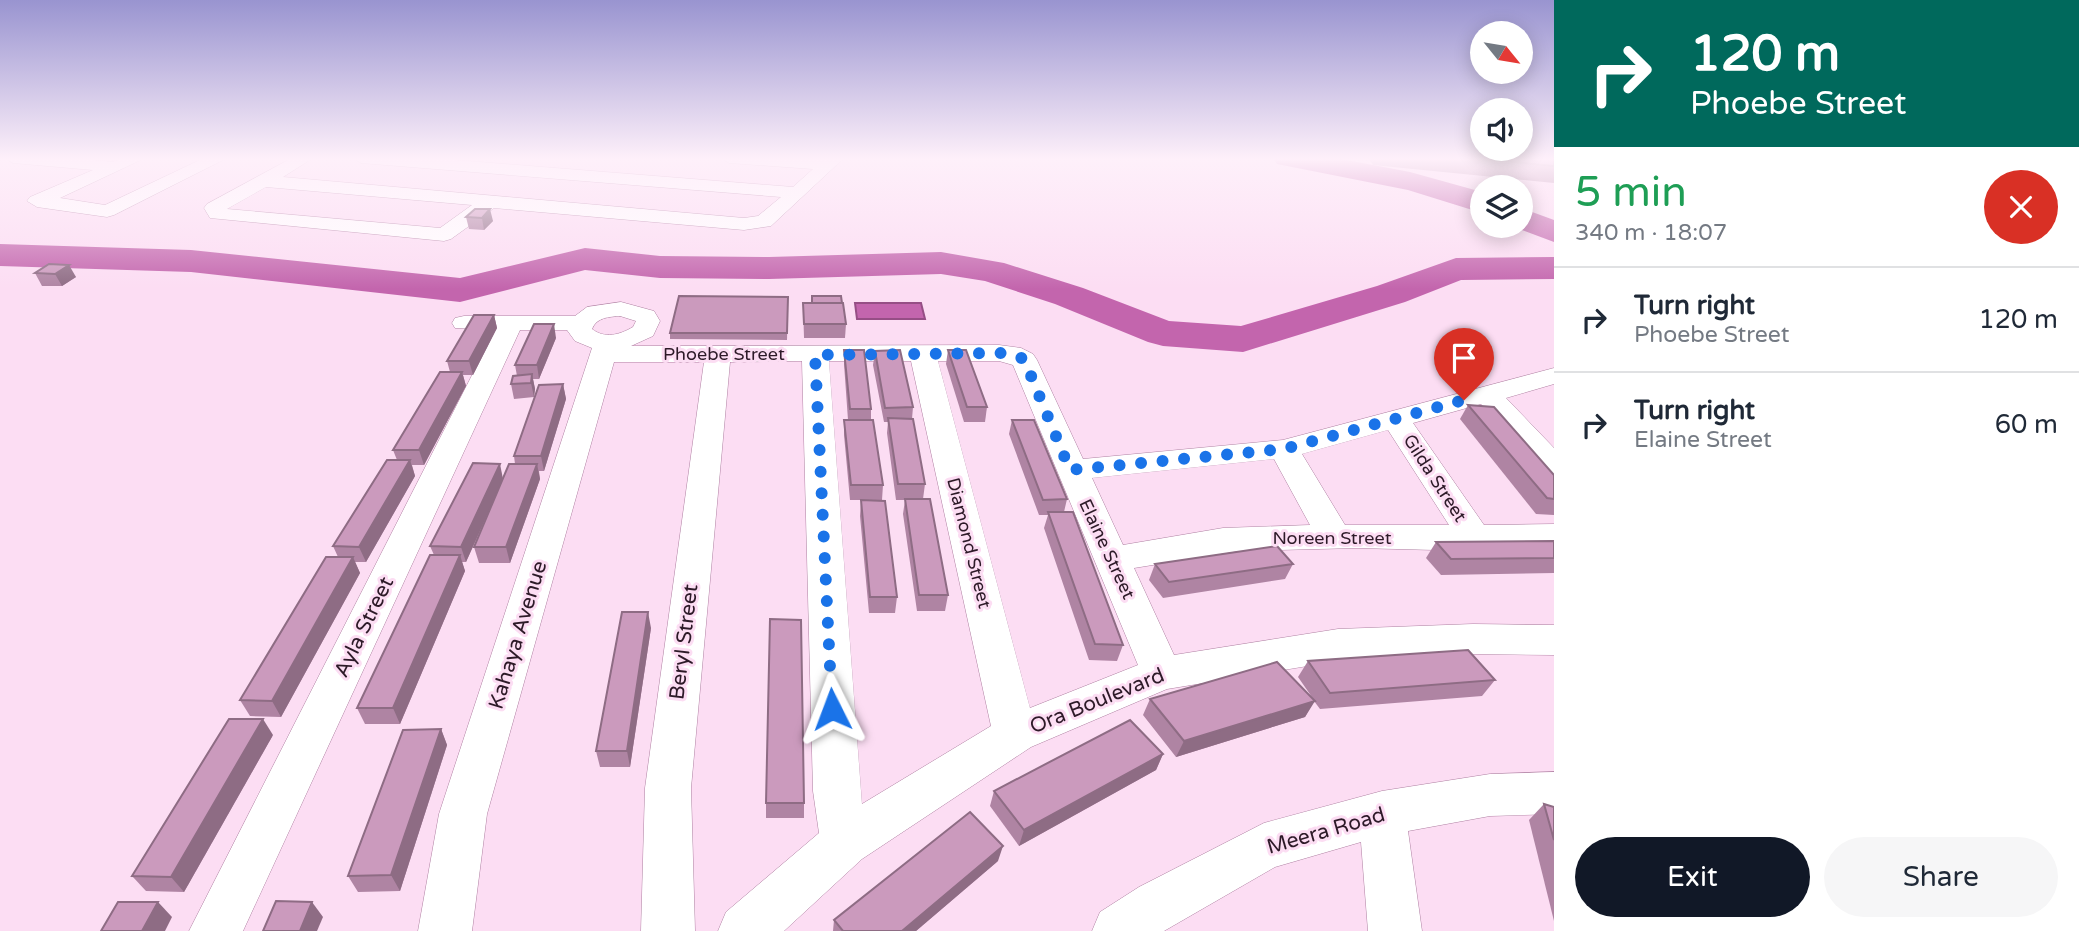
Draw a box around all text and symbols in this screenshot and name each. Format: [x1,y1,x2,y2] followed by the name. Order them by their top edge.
[1470,21,1533,84] north arrow
[1470,21,1533,238] map controls
[1690,25,1840,84] text: 120 m
[1575,28,1666,119] icon: right
[1690,85,1906,123] text: Phoebe Street
[1470,98,1533,161] button: sound
[1575,167,1687,218] text: 5 min
[1984,170,2058,244] button: close
[1470,175,1533,238] button: layers
[1575,219,1727,247] text: 340 m · 18:07
[1634,290,1755,321] text: Turn right
[1575,301,1613,339] icon: right
[1978,304,2058,335] text: 120 m
[1634,321,1790,349] text: Phoebe Street
[1434,328,1494,400] pin
[1445,339,1483,377] icon: arrive
[663,343,785,365] street label: Phoebe Street
[1634,395,1755,426] text: Turn right
[1575,406,1613,444] icon: right
[1995,409,2058,440] text: 60 m
[1634,426,1772,454] text: Elaine Street
[1398,430,1472,526] street label: Gilda Street
[942,475,996,611] street label: Diamond Street
[1074,495,1140,603] street label: Elaine Street
[1272,527,1392,549] street label: Noreen Street
[484,558,552,712] street label: Kahaya Avenue
[329,573,399,681] street label: Ayla Street
[665,583,703,701] street label: Beryl Street
[1026,663,1168,739] street label: Ora Boulevard
[795,672,869,746] position arrow
[1264,802,1388,860] street label: Meera Road
[1575,837,1810,917] button: Exit
[1824,837,2058,917] button: Share

